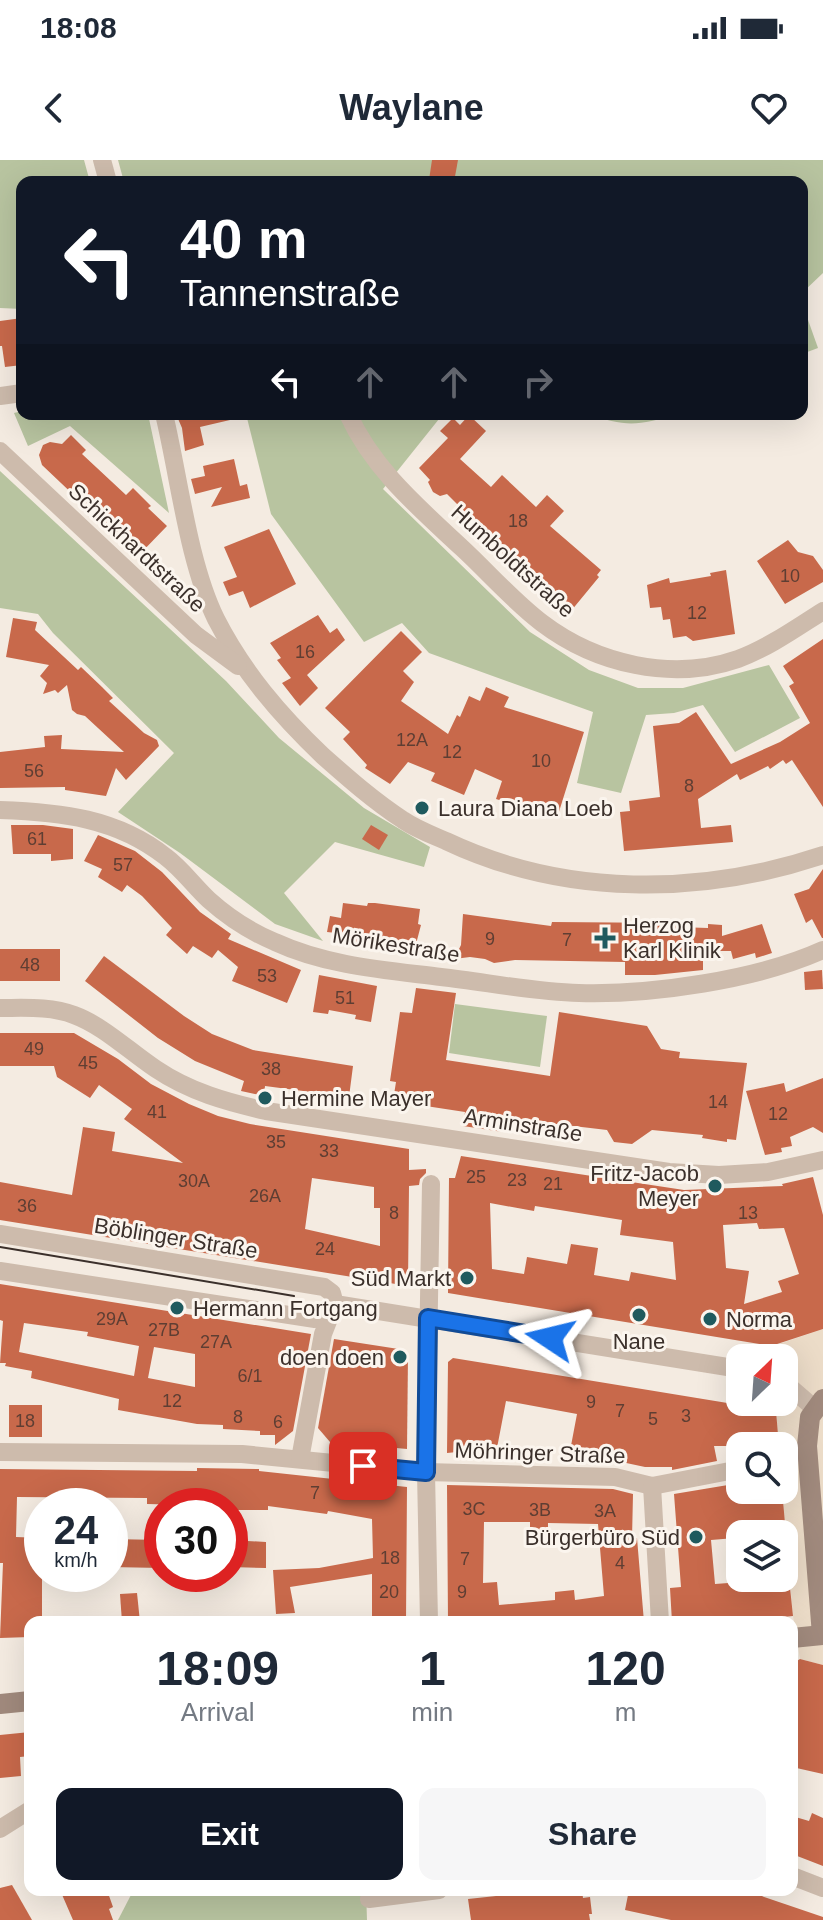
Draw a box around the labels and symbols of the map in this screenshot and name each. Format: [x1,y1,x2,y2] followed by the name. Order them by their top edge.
[64,478,210,618] street label: Schickhardtstraße
[446,499,580,623] street label: Humboldtstraße
[508,511,528,531] house number: 18
[780,566,800,586] house number: 10
[687,603,707,623] house number: 12
[295,642,315,662] house number: 16
[396,730,428,750] house number: 12A
[442,742,462,762] house number: 12
[531,751,551,771] house number: 10
[24,761,44,781] house number: 56
[684,776,694,796] house number: 8
[438,796,613,821] place label: Laura Diana Loeb
[413,799,431,817] marker: Laura Diana Loeb
[27,829,47,849] house number: 61
[113,855,133,875] house number: 57
[623,913,722,963] place label: Herzog Karl Klinik
[331,923,461,967] street label: Mörikestraße
[594,927,616,949] marker: Herzog Karl Klinik
[485,929,495,949] house number: 9
[562,930,572,950] house number: 7
[20,955,40,975] house number: 48
[257,966,277,986] house number: 53
[335,988,355,1008] house number: 51
[24,1039,44,1059] house number: 49
[78,1053,98,1073] house number: 45
[261,1059,281,1079] house number: 38
[281,1086,431,1111] place label: Hermine Mayer
[256,1089,274,1107] marker: Hermine Mayer
[708,1092,728,1112] house number: 14
[147,1102,167,1122] house number: 41
[462,1103,584,1147] street label: Arminstraße
[768,1104,788,1124] house number: 12
[266,1132,286,1152] house number: 35
[319,1141,339,1161] house number: 33
[590,1161,699,1211] place label: Fritz-Jacob Meyer
[466,1167,486,1187] house number: 25
[507,1170,527,1190] house number: 23
[178,1171,210,1191] house number: 30A
[543,1174,563,1194] house number: 21
[706,1177,724,1195] marker: Fritz-Jacob Meyer
[249,1186,281,1206] house number: 26A
[17,1196,37,1216] house number: 36
[389,1203,399,1223] house number: 8
[738,1203,758,1223] house number: 13
[93,1213,259,1263] street label: Böblinger Straße
[315,1239,335,1259] house number: 24
[351,1266,451,1291] place label: Süd Markt
[458,1269,476,1287] marker: Süd Markt
[193,1296,378,1321] place label: Hermann Fortgang
[508,1296,592,1380] position arrow
[168,1299,186,1317] marker: Hermann Fortgang
[630,1306,648,1324] marker: Nane
[726,1307,793,1332] place label: Norma
[96,1309,128,1329] house number: 29A
[701,1310,719,1328] marker: Norma
[148,1320,180,1340] house number: 27B
[613,1329,665,1354] place label: Nane
[200,1332,232,1352] house number: 27A
[726,1344,798,1416] north arrow
[280,1345,384,1370] place label: doen doen
[391,1348,409,1366] marker: doen doen
[237,1366,263,1386] house number: 6/1
[162,1391,182,1411] house number: 12
[586,1392,596,1412] house number: 9
[615,1401,625,1421] house number: 7
[681,1406,691,1426] house number: 3
[233,1407,243,1427] house number: 8
[648,1409,658,1429] house number: 5
[15,1411,35,1431] house number: 18
[273,1412,283,1432] house number: 6
[329,1432,397,1500] pin
[454,1438,626,1468] street label: Möhringer Straße
[310,1483,320,1503] house number: 7
[144,1488,248,1592] speed limit sign: 30
[462,1499,486,1519] house number: 3C
[529,1500,551,1520] house number: 3B
[594,1501,616,1521] house number: 3A
[525,1525,680,1550] place label: Bürgerbüro Süd
[687,1528,705,1546] marker: Bürgerbüro Süd
[380,1548,400,1568] house number: 18
[460,1549,470,1569] house number: 7
[615,1553,625,1573] house number: 4
[379,1582,399,1602] house number: 20
[457,1582,467,1602] house number: 9

